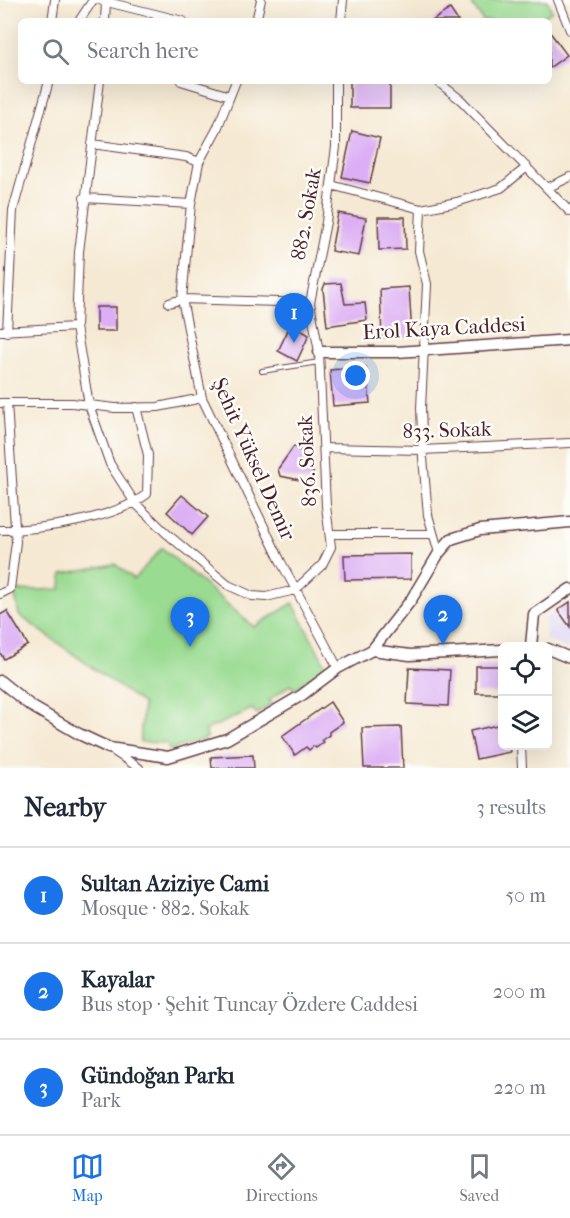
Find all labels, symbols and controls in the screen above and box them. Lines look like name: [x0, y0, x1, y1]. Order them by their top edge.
search box: [18, 18, 552, 84]
icon: search: [39, 35, 72, 68]
text: Search here: [87, 38, 199, 64]
street label: 882. Sokak: [286, 166, 326, 262]
pin: 1: [274, 294, 314, 343]
street label: Erol Kaya Caddesi: [362, 312, 526, 344]
your location: [341, 361, 370, 390]
street label: Şehit Yüksel Demir: [207, 374, 301, 544]
street label: 836. Sokak: [293, 414, 321, 507]
street label: 833. Sokak: [402, 416, 492, 444]
pin: 2: [424, 596, 462, 645]
pin: 3: [170, 598, 210, 647]
map controls: [498, 642, 552, 750]
button: locate: [498, 642, 552, 696]
button: layers: [498, 696, 552, 750]
text: Nearby: [24, 792, 106, 823]
text: 3 results: [477, 796, 546, 819]
text: Sultan Aziziye Cami: [81, 871, 269, 897]
text: 1: [40, 884, 47, 907]
text: 50 m: [505, 884, 546, 907]
text: Mosque · 882. Sokak: [81, 897, 249, 920]
text: Kayalar: [81, 967, 154, 993]
text: 2: [38, 980, 49, 1003]
text: 200 m: [493, 980, 546, 1003]
text: Bus stop · Şehit Tuncay Özdere Caddesi: [81, 993, 418, 1016]
text: Gündoğan Parkı: [81, 1063, 234, 1089]
text: 3: [39, 1076, 48, 1099]
text: 220 m: [493, 1076, 546, 1099]
text: Park: [81, 1089, 121, 1112]
tab: Map: [71, 1150, 104, 1205]
tab: Directions: [246, 1150, 318, 1205]
tab: Saved: [459, 1150, 499, 1205]

